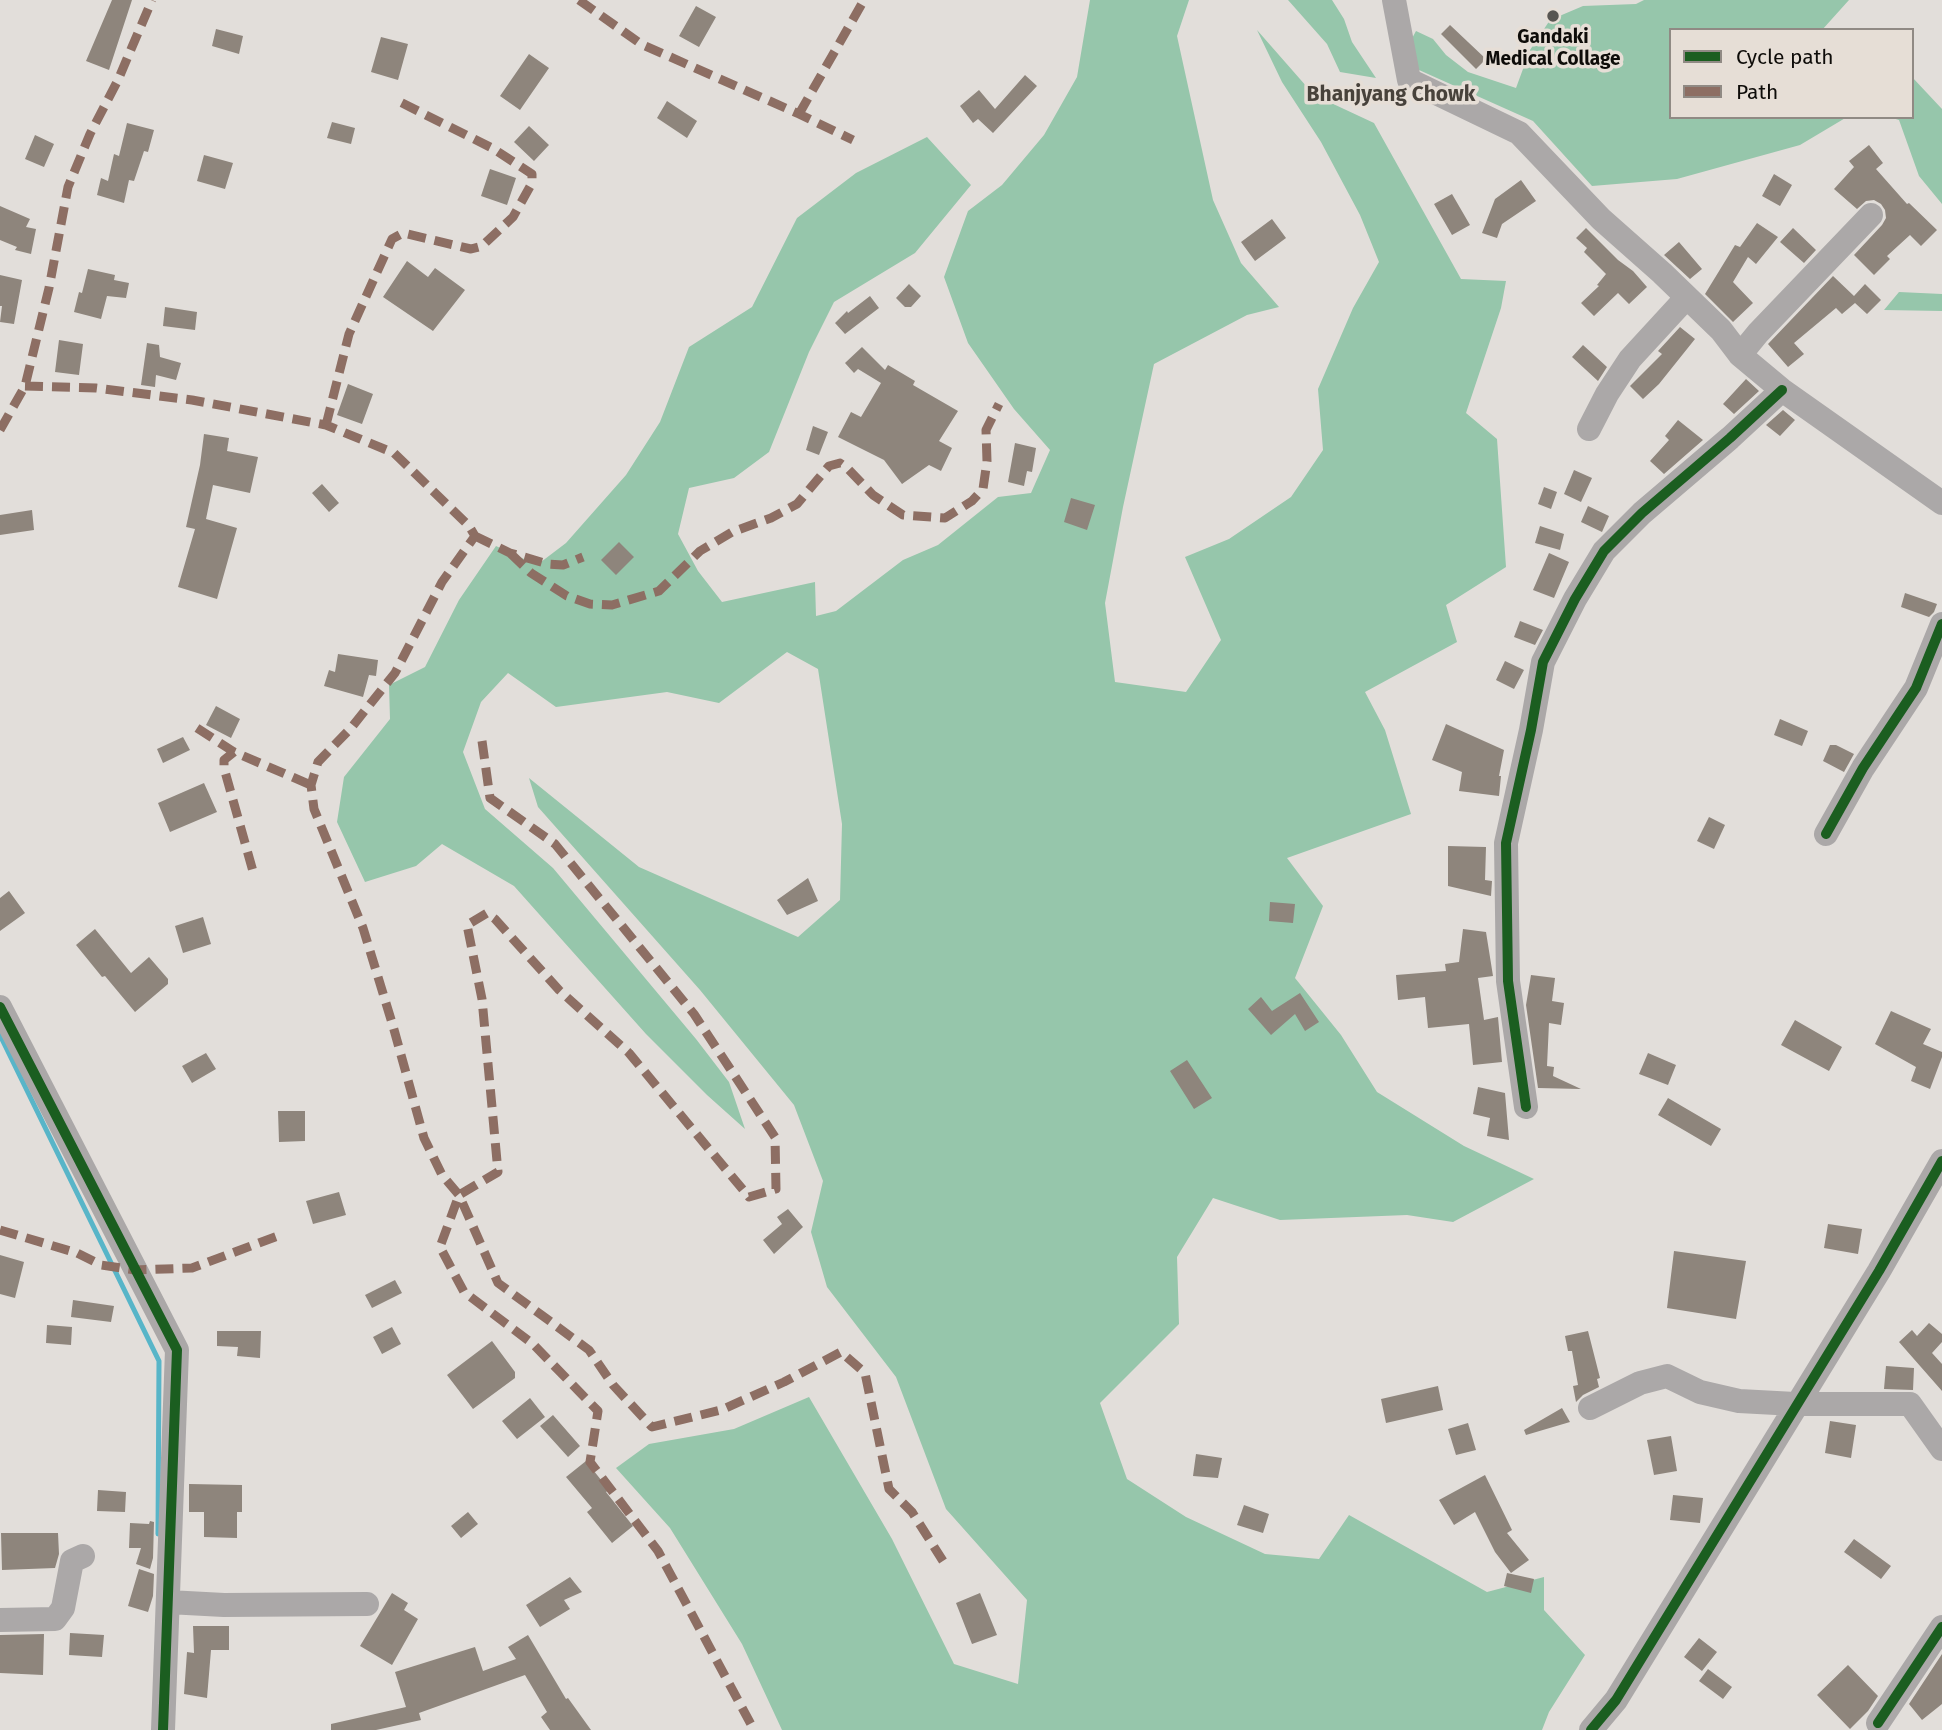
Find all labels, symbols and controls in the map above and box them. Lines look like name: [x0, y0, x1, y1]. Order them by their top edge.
marker: Gandaki Medical Collage: [1545, 8, 1561, 24]
place label: Gandaki Medical Collage: [1485, 27, 1621, 71]
legend: [1669, 28, 1914, 119]
text: Cycle path: [1736, 44, 1834, 70]
text: Path: [1736, 79, 1778, 105]
district label: Bhanjyang Chowk: [1307, 82, 1475, 108]

